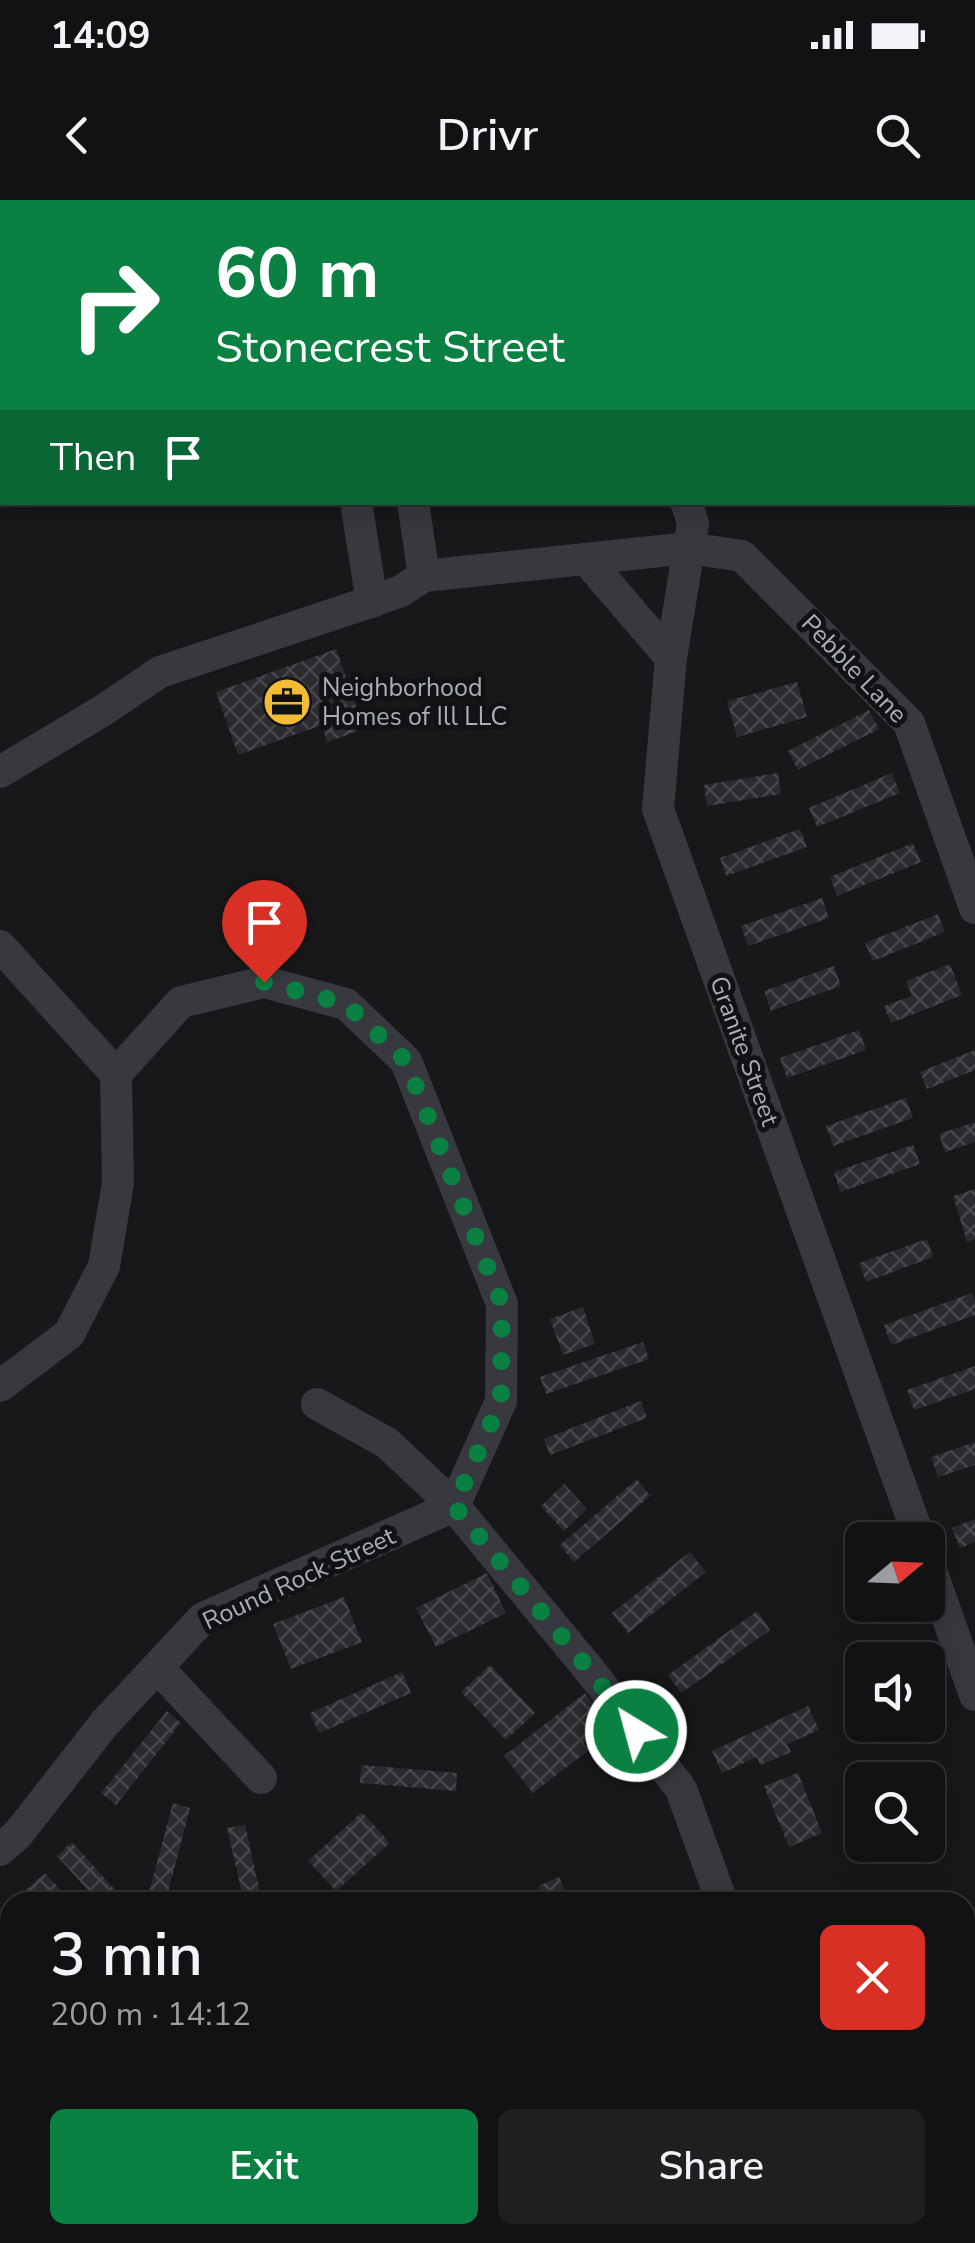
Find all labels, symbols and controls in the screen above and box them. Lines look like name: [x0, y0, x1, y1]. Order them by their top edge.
text: 14:09: [50, 10, 151, 61]
text: Drivr: [437, 105, 538, 166]
icon: back: [50, 108, 105, 163]
icon: search: [870, 108, 925, 163]
text: 60 m: [215, 226, 379, 322]
icon: right: [50, 240, 180, 370]
text: Stonecrest Street: [215, 317, 565, 378]
icon: arrive: [156, 430, 211, 485]
text: Then: [50, 432, 136, 483]
street label: Pebble Lane: [793, 607, 915, 731]
place label: Neighborhood Homes of Ill LLC: [322, 671, 507, 734]
office icon: Neighborhood Homes of Ill LLC: [261, 676, 313, 728]
pin: [222, 880, 307, 983]
icon: arrive: [237, 895, 292, 950]
street label: Granite Street: [701, 972, 787, 1131]
street label: Round Rock Street: [197, 1519, 401, 1638]
north arrow: [845, 1522, 945, 1622]
map controls: [845, 1522, 945, 1862]
button: sound: [845, 1642, 945, 1742]
position arrow: [584, 1679, 688, 1783]
button: search: [845, 1762, 945, 1862]
text: 3 min: [50, 1914, 203, 1996]
button: close: [820, 1925, 925, 2030]
text: 200 m · 14:12: [50, 1993, 251, 2036]
button: Exit: [50, 2109, 478, 2224]
button: Share: [498, 2109, 925, 2224]

